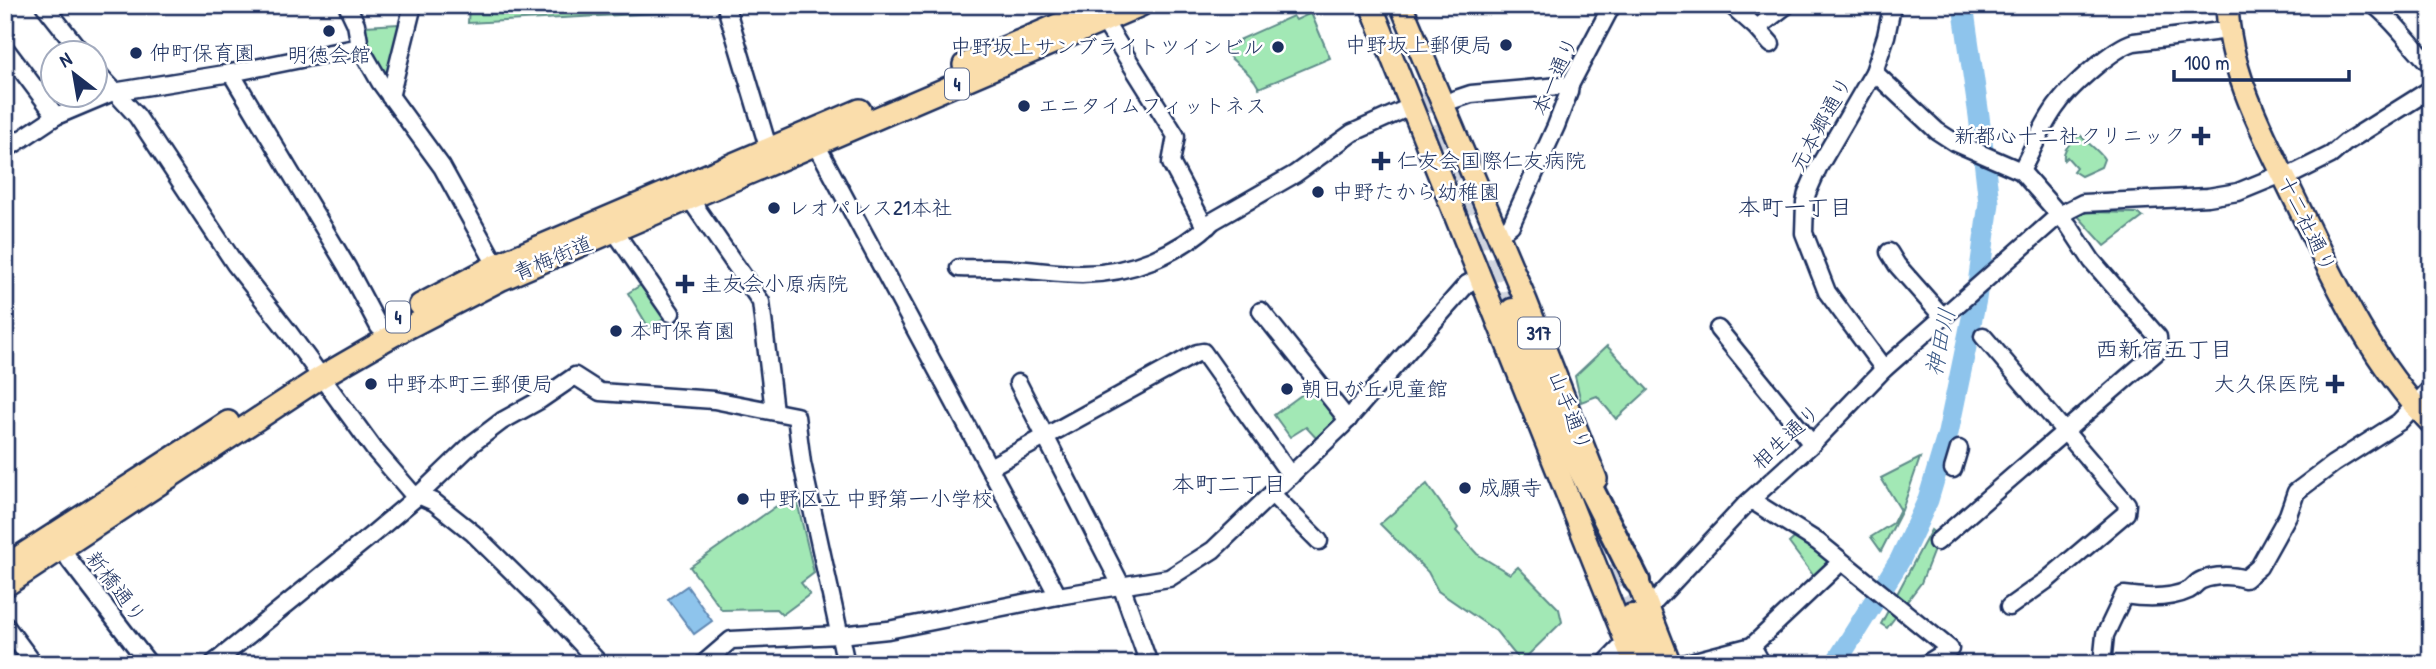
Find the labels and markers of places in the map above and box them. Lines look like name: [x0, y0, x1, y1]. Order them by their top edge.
marker: 明徳会館: [321, 23, 337, 39]
place label: 中野坂上郵便局: [1345, 30, 1492, 59]
place label: 中野坂上サンブライトツインビル: [950, 32, 1264, 61]
marker: 中野坂上郵便局: [1498, 37, 1514, 53]
place label: 仲町保育園: [150, 38, 255, 67]
marker: 中野坂上サンブライトツインビル: [1270, 39, 1286, 55]
place label: 明徳会館: [287, 40, 371, 69]
marker: 仲町保育園: [128, 45, 144, 61]
place label: エニタイムフィットネス: [1038, 91, 1266, 120]
marker: エニタイムフィットネス: [1016, 98, 1032, 114]
place label: 新都心十二社クリニック: [1954, 121, 2185, 150]
marker: 新都心十二社クリニック: [2191, 126, 2211, 146]
place label: 仁友会国際仁友病院: [1397, 146, 1586, 175]
marker: 仁友会国際仁友病院: [1371, 151, 1391, 171]
place label: 中野たから幼稚園: [1332, 177, 1500, 206]
marker: 中野たから幼稚園: [1310, 184, 1326, 200]
place label: レオパレス21本社: [788, 193, 952, 222]
marker: レオパレス21本社: [766, 200, 782, 216]
place label: 圭友会小原病院: [701, 269, 848, 298]
marker: 圭友会小原病院: [675, 274, 695, 294]
place label: 本町保育園: [630, 316, 735, 345]
marker: 本町保育園: [608, 323, 624, 339]
place label: 中野本町三郵便局: [385, 369, 553, 398]
place label: 大久保医院: [2214, 369, 2319, 398]
place label: 朝日が丘児童館: [1301, 374, 1448, 403]
marker: 大久保医院: [2325, 374, 2345, 394]
marker: 中野本町三郵便局: [363, 376, 379, 392]
marker: 朝日が丘児童館: [1279, 381, 1295, 397]
place label: 成願寺: [1479, 473, 1542, 502]
marker: 成願寺: [1457, 480, 1473, 496]
place label: 中野区立 中野第一小学校: [757, 484, 993, 513]
marker: 中野区立 中野第一小学校: [735, 491, 751, 507]

